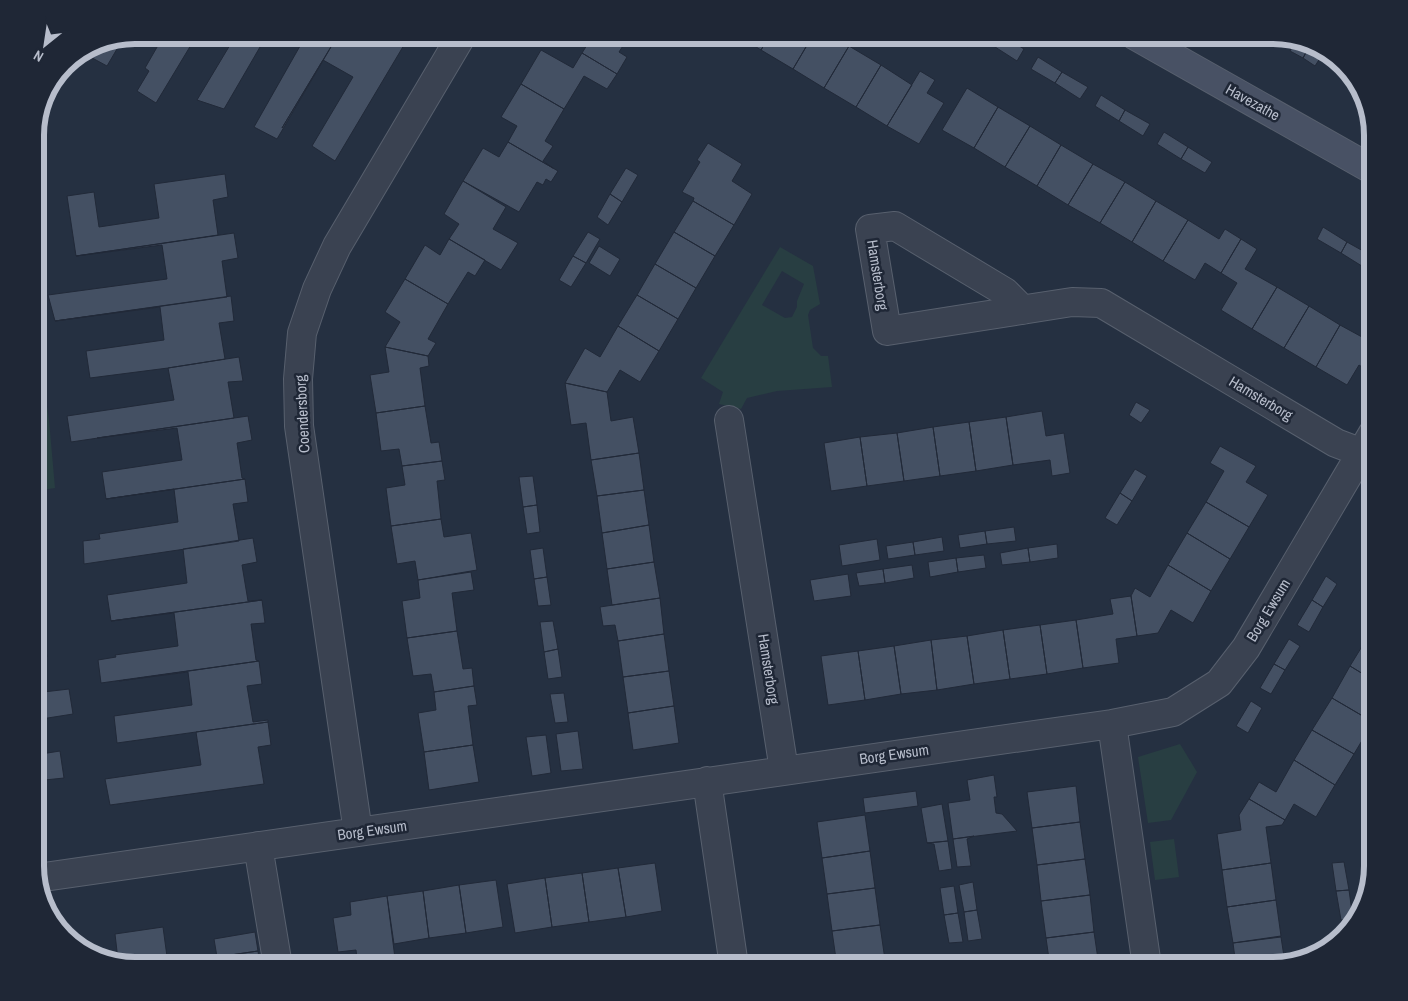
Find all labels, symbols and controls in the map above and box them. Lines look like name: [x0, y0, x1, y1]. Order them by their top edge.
north arrow: [20, 20, 70, 70]
text: N: [30, 46, 47, 66]
street label: Havezathe: [1222, 79, 1284, 126]
street label: Hamsterborg: [862, 238, 894, 312]
street label: Hamsterborg: [1225, 371, 1297, 425]
street label: Coendersborg: [289, 374, 315, 453]
street label: Borg Ewsum: [1241, 575, 1295, 645]
street label: Hamsterborg: [753, 632, 785, 706]
street label: Borg Ewsum: [858, 739, 930, 769]
street label: Borg Ewsum: [336, 815, 408, 845]

